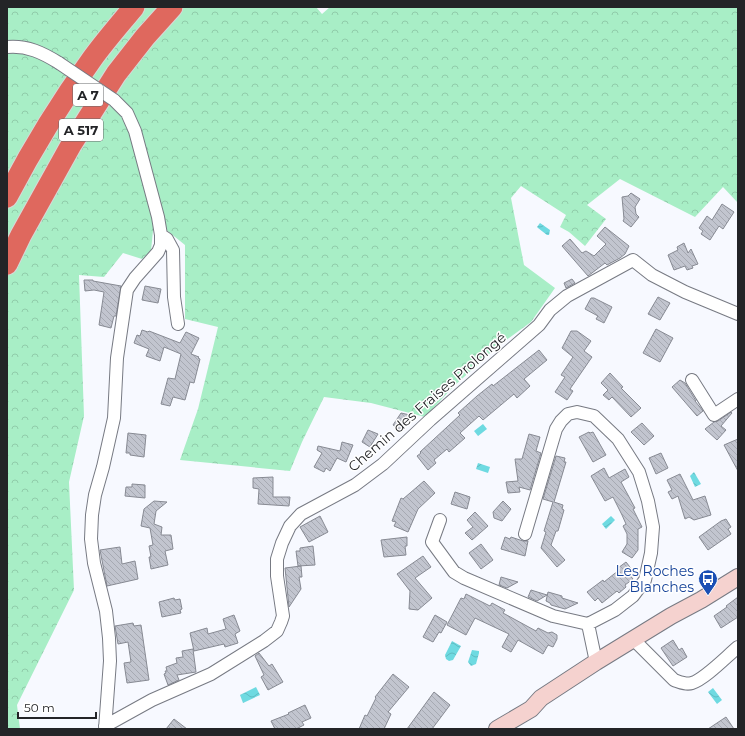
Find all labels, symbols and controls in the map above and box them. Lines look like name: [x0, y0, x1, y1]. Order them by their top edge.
road number: A 7: [73, 84, 103, 106]
road number: A 517: [59, 119, 103, 141]
street label: Chemin des Fraises Prolongé: [344, 328, 510, 476]
place label: Les Roches Blanches: [615, 562, 694, 596]
bus stop icon: Les Roches Blanches: [697, 568, 719, 596]
scale bar: [18, 694, 96, 720]
text: 50 m: [24, 700, 55, 715]

